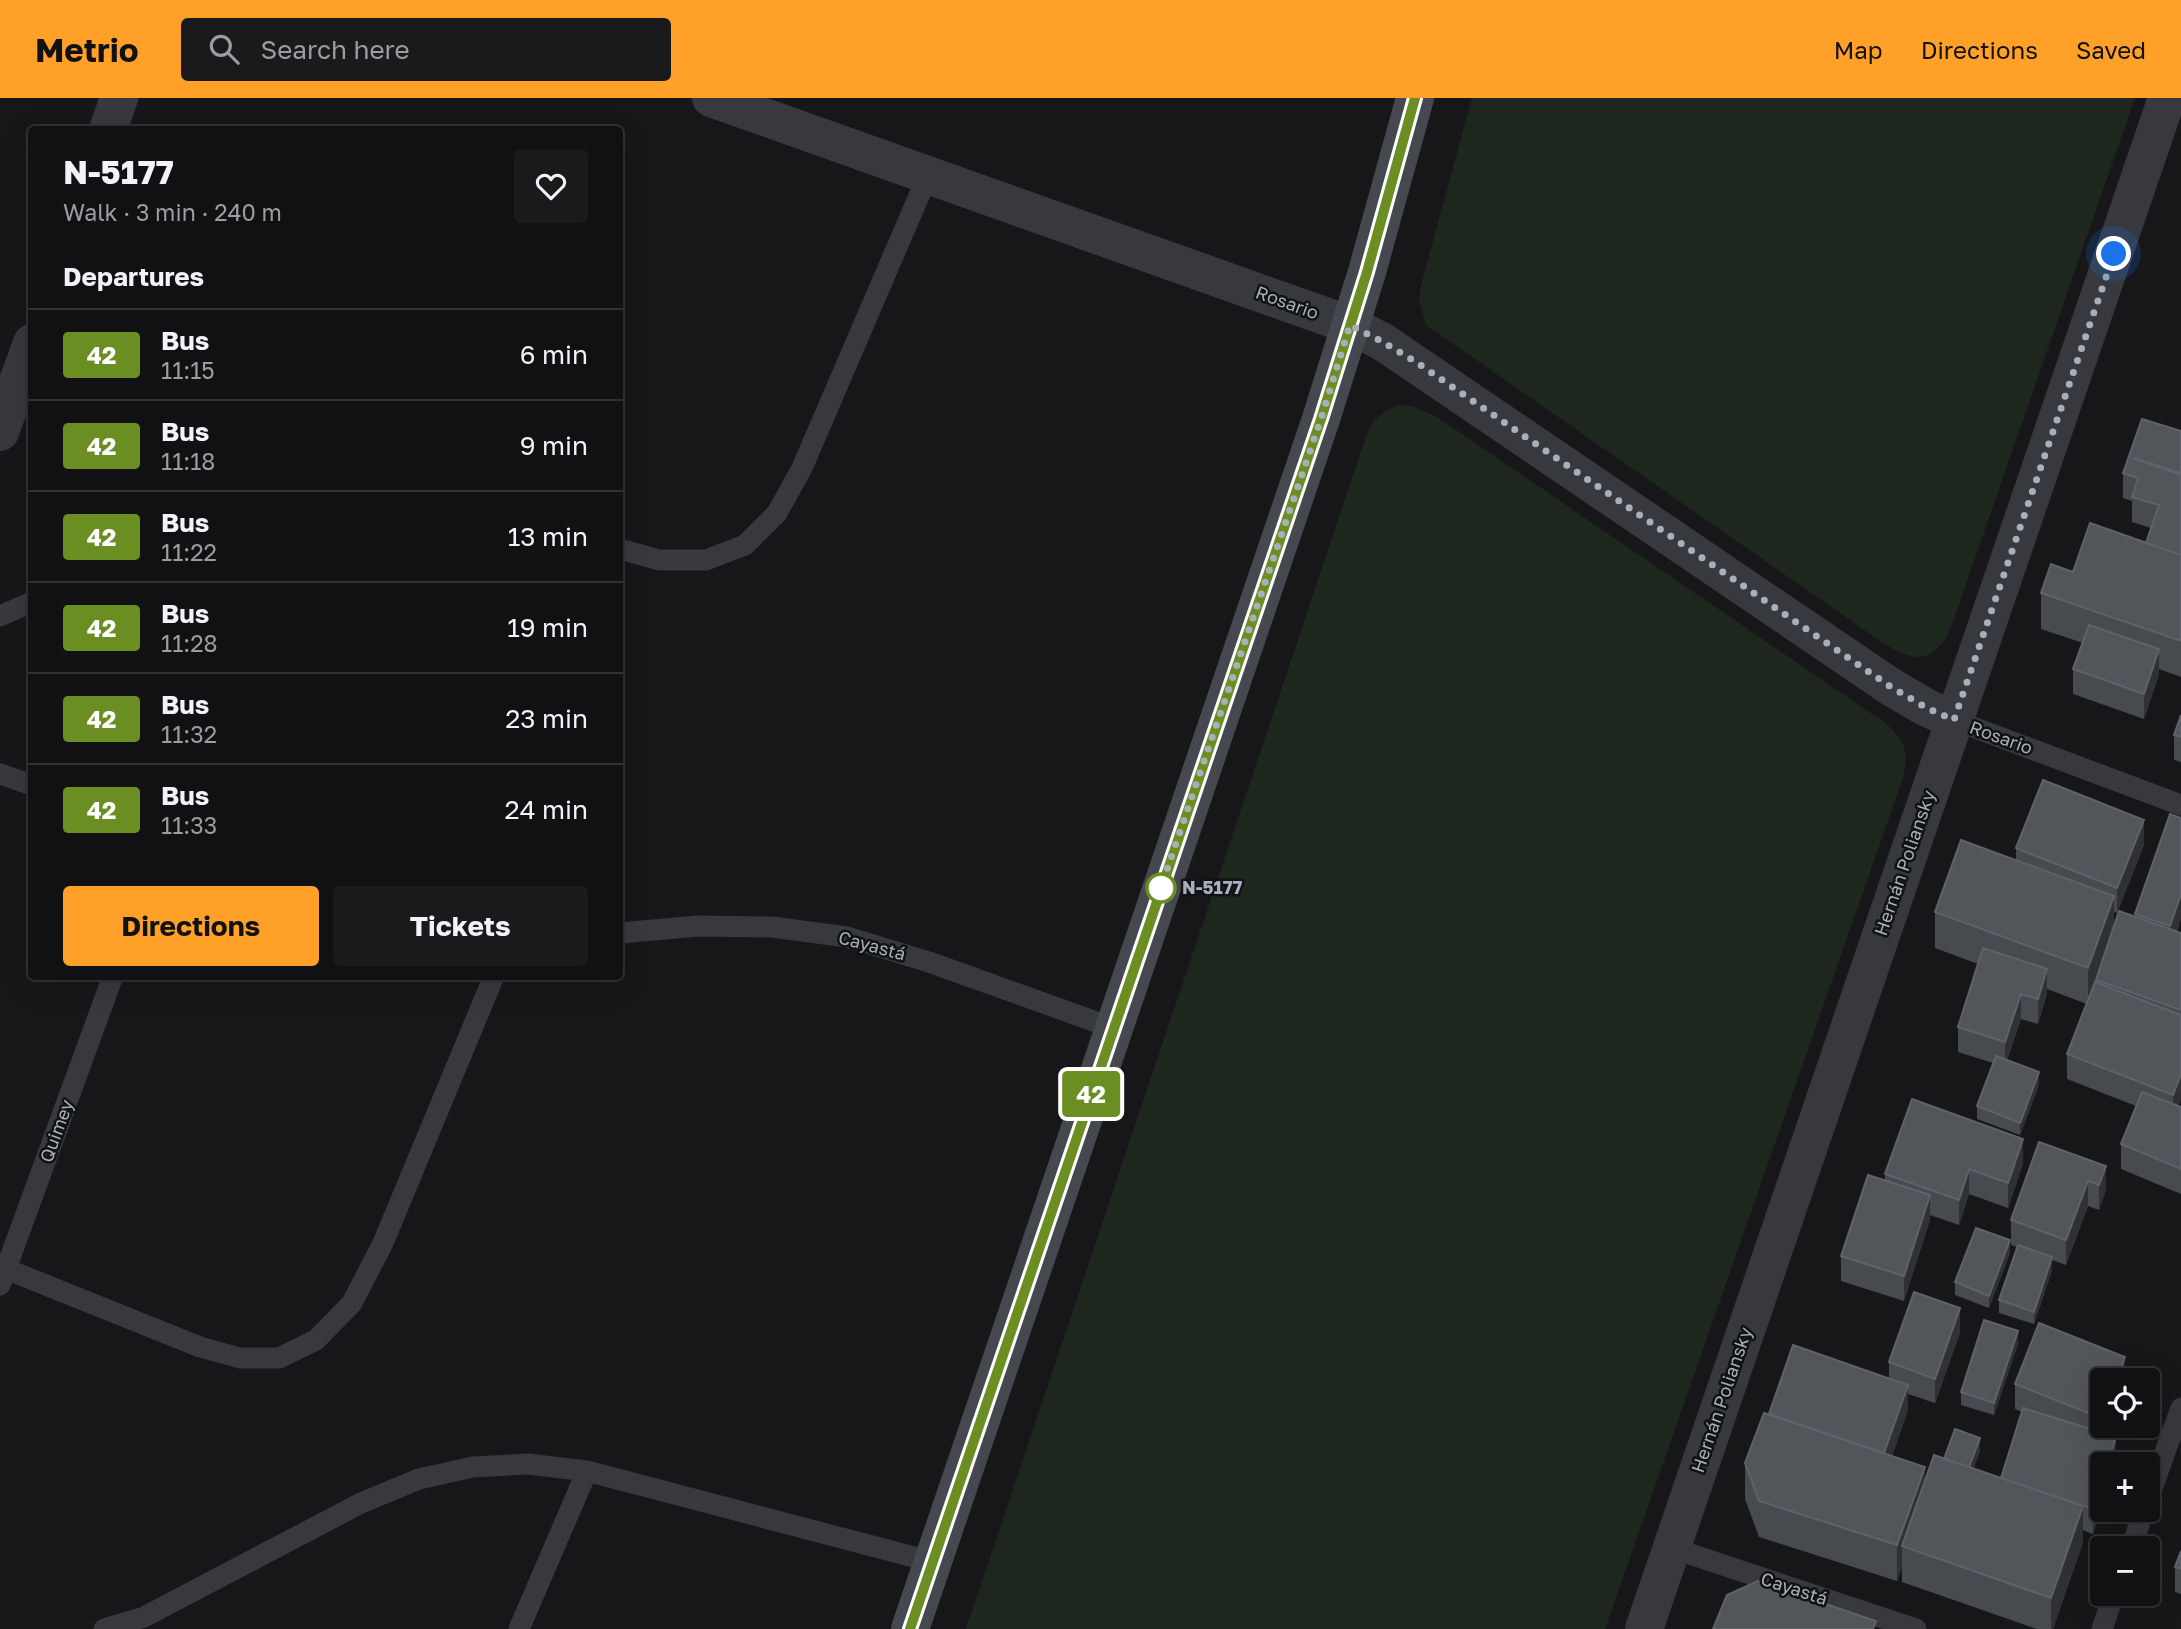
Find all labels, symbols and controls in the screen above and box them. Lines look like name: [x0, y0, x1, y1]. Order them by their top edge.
search box: [181, 18, 671, 81]
text: Metrio: [35, 30, 139, 69]
icon: search: [205, 30, 243, 68]
text: Search here: [261, 34, 410, 65]
text: Map: [1834, 35, 1883, 64]
text: Directions: [1921, 35, 2038, 64]
text: Saved: [2076, 35, 2146, 64]
button: heart: [514, 149, 588, 223]
text: N-5177: [63, 152, 174, 191]
text: Walk · 3 min · 240 m: [63, 198, 282, 226]
your location: [2096, 236, 2131, 271]
text: Departures: [63, 261, 204, 292]
street label: Rosario: [1253, 281, 1322, 324]
text: Bus: [161, 325, 209, 356]
text: 6 min: [520, 339, 588, 370]
text: 42: [87, 340, 116, 369]
text: 11:15: [161, 356, 215, 384]
text: Bus: [161, 416, 209, 447]
text: 9 min: [520, 430, 588, 461]
text: 42: [87, 431, 116, 460]
text: 11:18: [161, 447, 215, 475]
text: Bus: [161, 507, 209, 538]
text: 13 min: [508, 521, 588, 552]
text: 42: [87, 522, 116, 551]
text: 11:22: [161, 538, 217, 566]
text: Bus: [161, 598, 209, 629]
text: 19 min: [507, 612, 588, 643]
text: 42: [87, 613, 116, 642]
text: 11:28: [161, 629, 218, 657]
text: Bus: [161, 689, 209, 720]
text: 23 min: [505, 703, 588, 734]
text: 42: [87, 704, 116, 733]
street label: Rosario: [1967, 716, 2036, 759]
text: 11:32: [161, 720, 217, 748]
text: Bus: [161, 780, 209, 811]
street label: Hernán Poliansky: [1869, 787, 1939, 938]
text: 24 min: [505, 794, 588, 825]
text: 42: [87, 795, 116, 824]
text: 11:33: [161, 811, 217, 839]
marker: N-5177: [1146, 873, 1176, 903]
place label: N-5177: [1182, 876, 1243, 898]
button: Directions: [63, 886, 319, 966]
button: Tickets: [333, 886, 588, 966]
street label: Cayastá: [836, 926, 908, 965]
line badge: 42: [1060, 1071, 1122, 1117]
text: 42: [1076, 1079, 1106, 1108]
street label: Quimey: [35, 1096, 78, 1165]
street label: Hernán Poliansky: [1686, 1324, 1756, 1475]
map controls: [2090, 1368, 2160, 1606]
button: locate: [2090, 1368, 2160, 1438]
button: +: [2090, 1452, 2160, 1522]
button: −: [2090, 1536, 2160, 1606]
street label: Cayastá: [1758, 1567, 1830, 1609]

